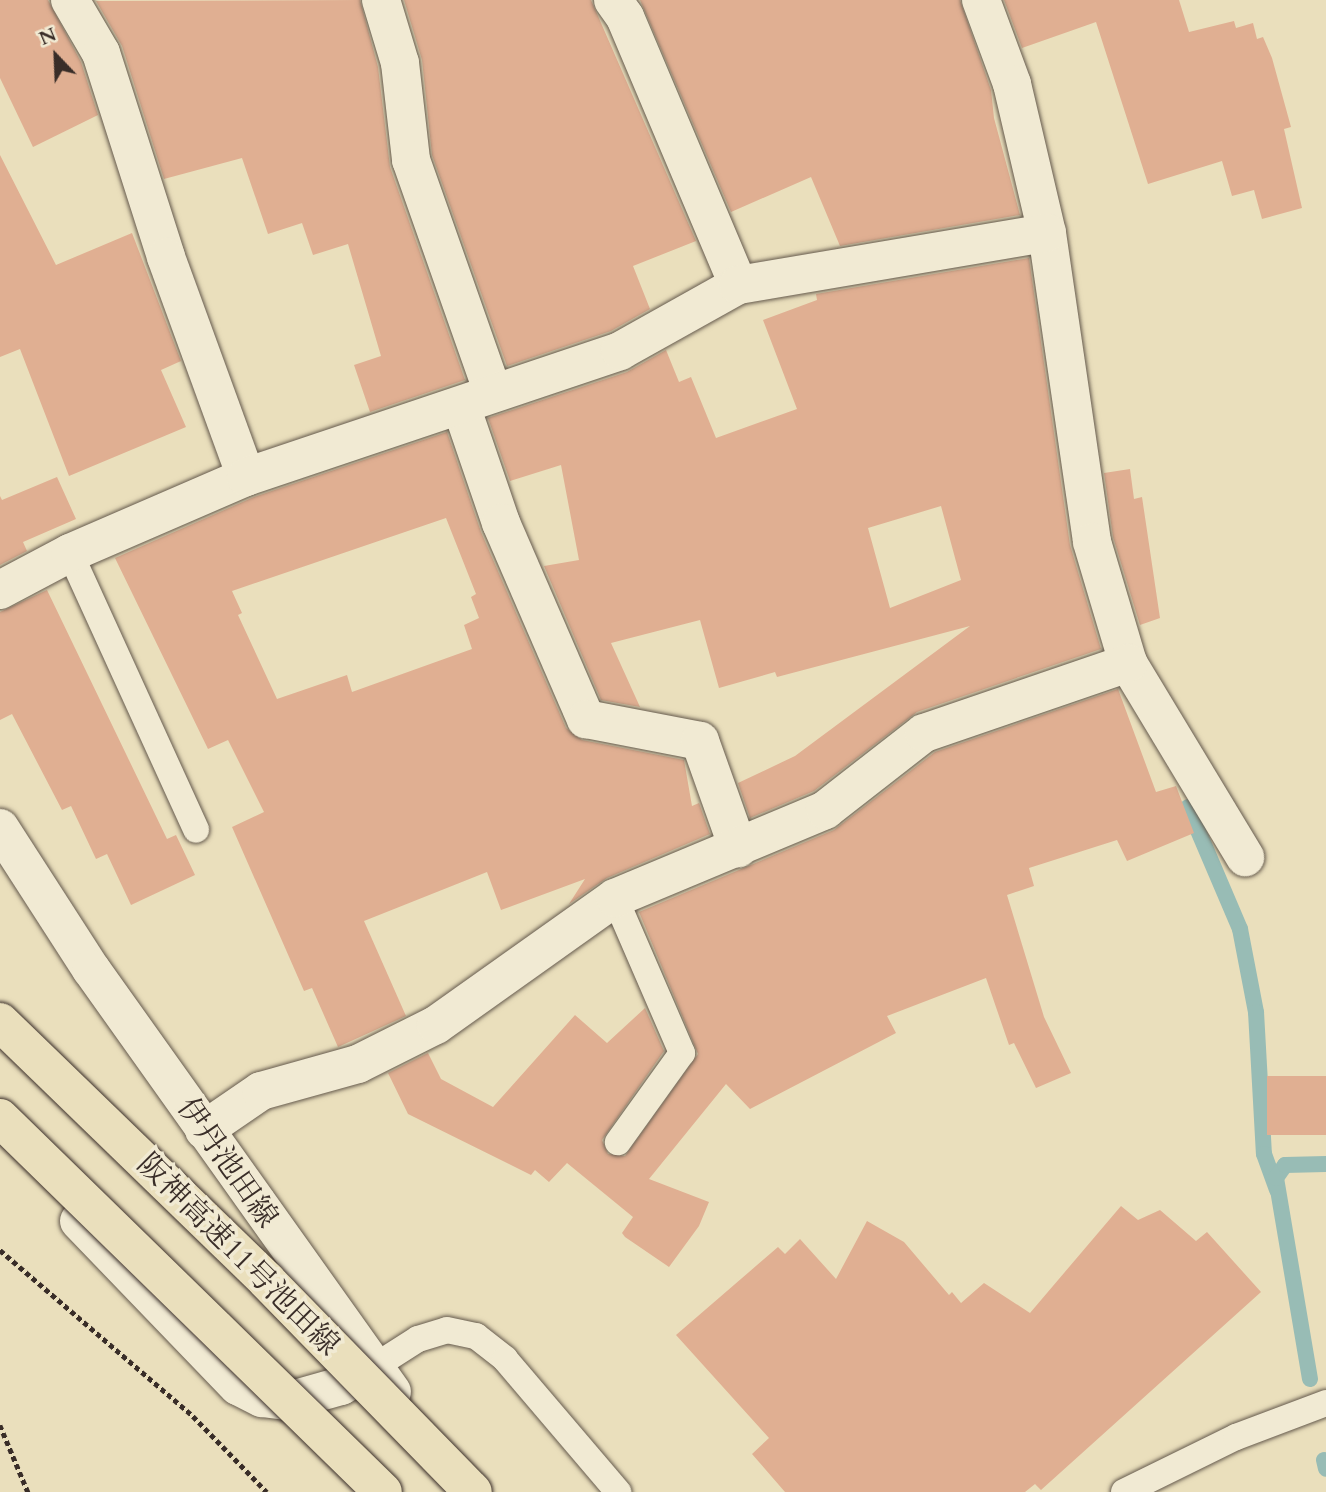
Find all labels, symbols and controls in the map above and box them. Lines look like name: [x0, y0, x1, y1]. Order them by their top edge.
north arrow: [21, 21, 91, 91]
text: N: [35, 21, 60, 52]
street label: 伊丹池田線: [169, 1091, 285, 1235]
street label: 阪神高速11号池田線: [130, 1147, 346, 1363]

